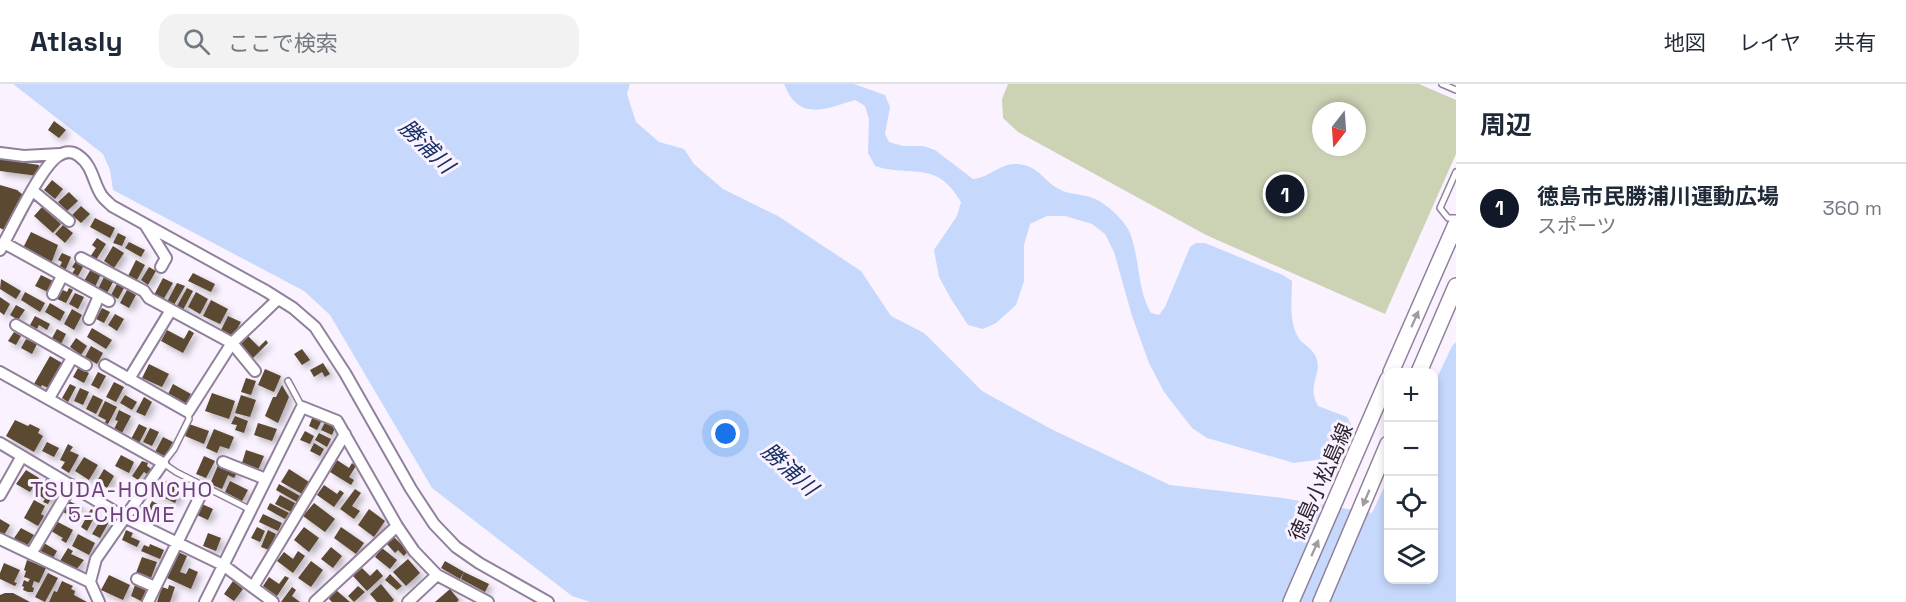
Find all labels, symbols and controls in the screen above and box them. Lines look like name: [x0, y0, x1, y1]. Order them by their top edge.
search box: [159, 14, 579, 68]
text: Atlasly: [30, 23, 123, 59]
icon: search: [180, 25, 213, 58]
text: ここで検索: [228, 29, 338, 57]
text: 地図: [1664, 29, 1706, 56]
text: レイヤ: [1739, 29, 1801, 56]
text: 共有: [1834, 29, 1876, 56]
north arrow: [1312, 102, 1366, 156]
text: 周辺: [1480, 108, 1532, 142]
water label: 勝浦川: [394, 113, 462, 180]
pin: 1: [1266, 172, 1304, 216]
text: 徳島市民勝浦川運動広場: [1537, 182, 1779, 210]
text: 1: [1495, 195, 1504, 221]
text: 360 m: [1823, 195, 1882, 221]
text: スポーツ: [1537, 213, 1617, 239]
one-way arrow: [1411, 310, 1420, 328]
map controls: [1384, 368, 1438, 584]
button: +: [1384, 368, 1438, 422]
your location: [711, 419, 740, 448]
street label: 徳島小松島線: [1283, 419, 1359, 545]
button: −: [1384, 422, 1438, 476]
water label: 勝浦川: [756, 437, 825, 503]
district label: TSUDA-HONCHO 5-CHOME: [30, 475, 214, 528]
button: locate: [1384, 476, 1438, 530]
one-way arrow: [1360, 489, 1370, 507]
button: layers: [1384, 530, 1438, 584]
one-way arrow: [1310, 540, 1319, 557]

